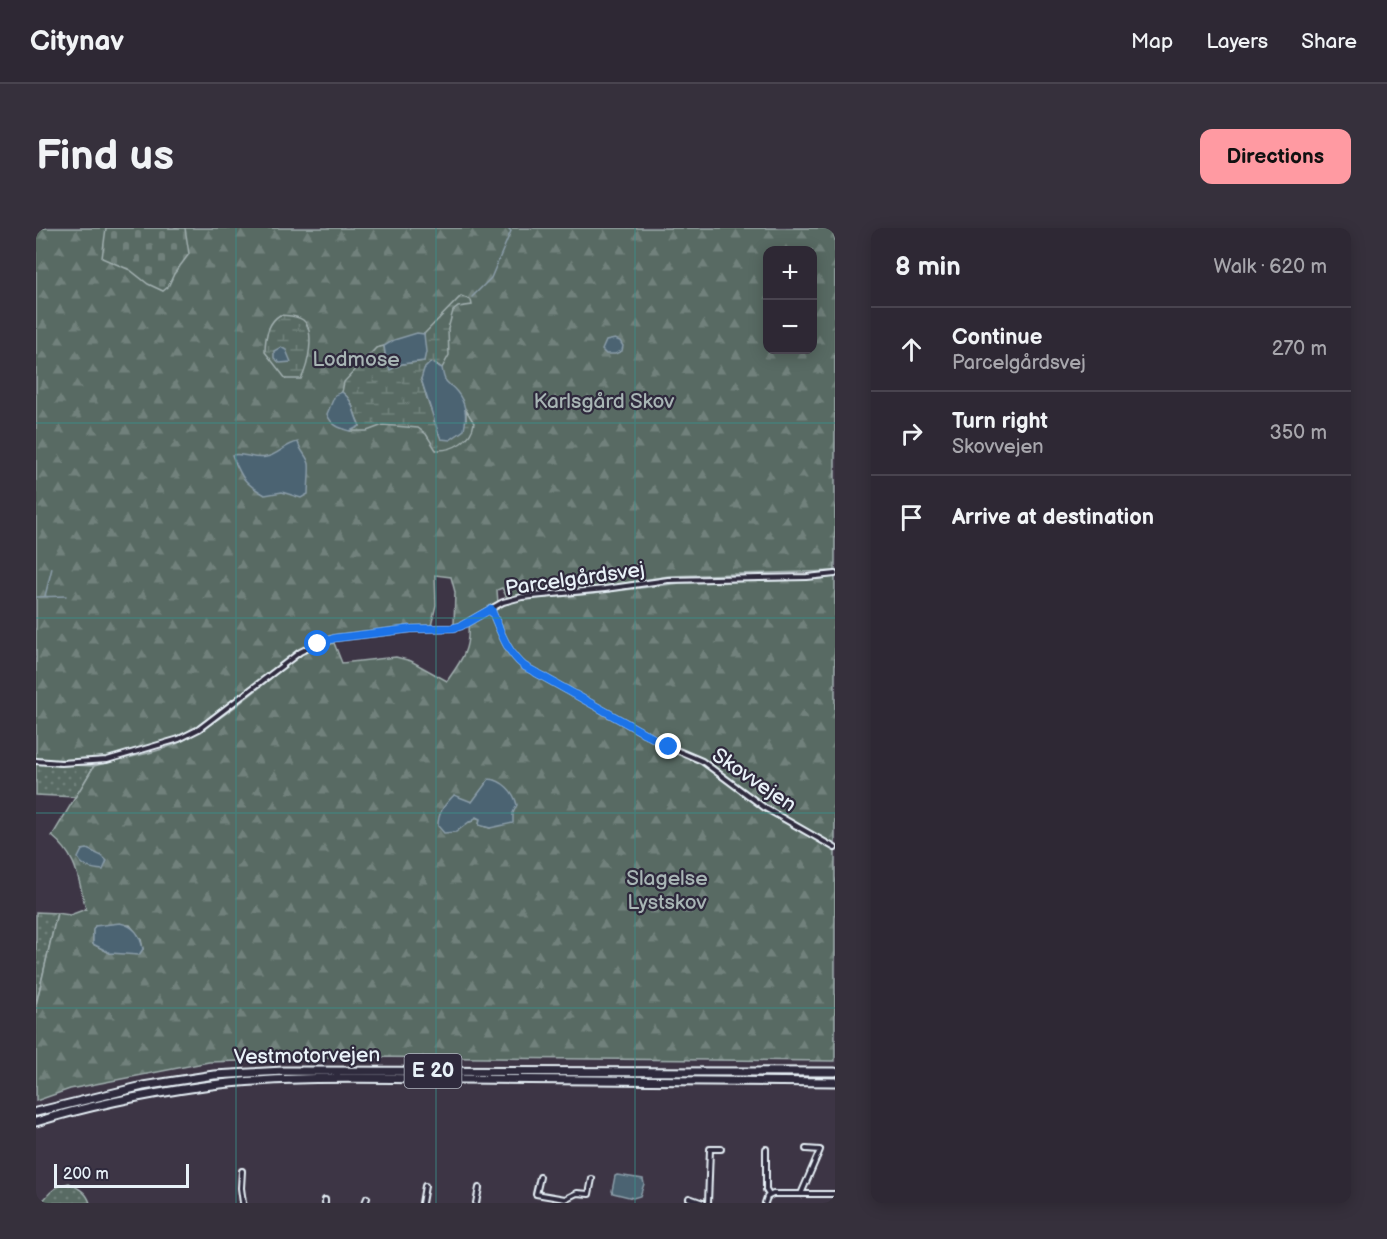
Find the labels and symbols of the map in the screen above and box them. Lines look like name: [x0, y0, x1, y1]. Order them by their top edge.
park label: Lodmose: [312, 347, 400, 372]
park label: Karlsgård Skov: [534, 389, 675, 414]
street label: Parcelgårdsvej: [504, 557, 646, 601]
route start: [304, 630, 330, 656]
route end: [655, 733, 681, 759]
street label: Skovvejen: [707, 743, 801, 817]
park label: Slagelse Lystskov: [626, 866, 708, 915]
street label: Vestmotorvejen: [233, 1042, 381, 1070]
road number: E 20: [404, 1054, 462, 1088]
scale bar: [54, 1161, 189, 1188]

